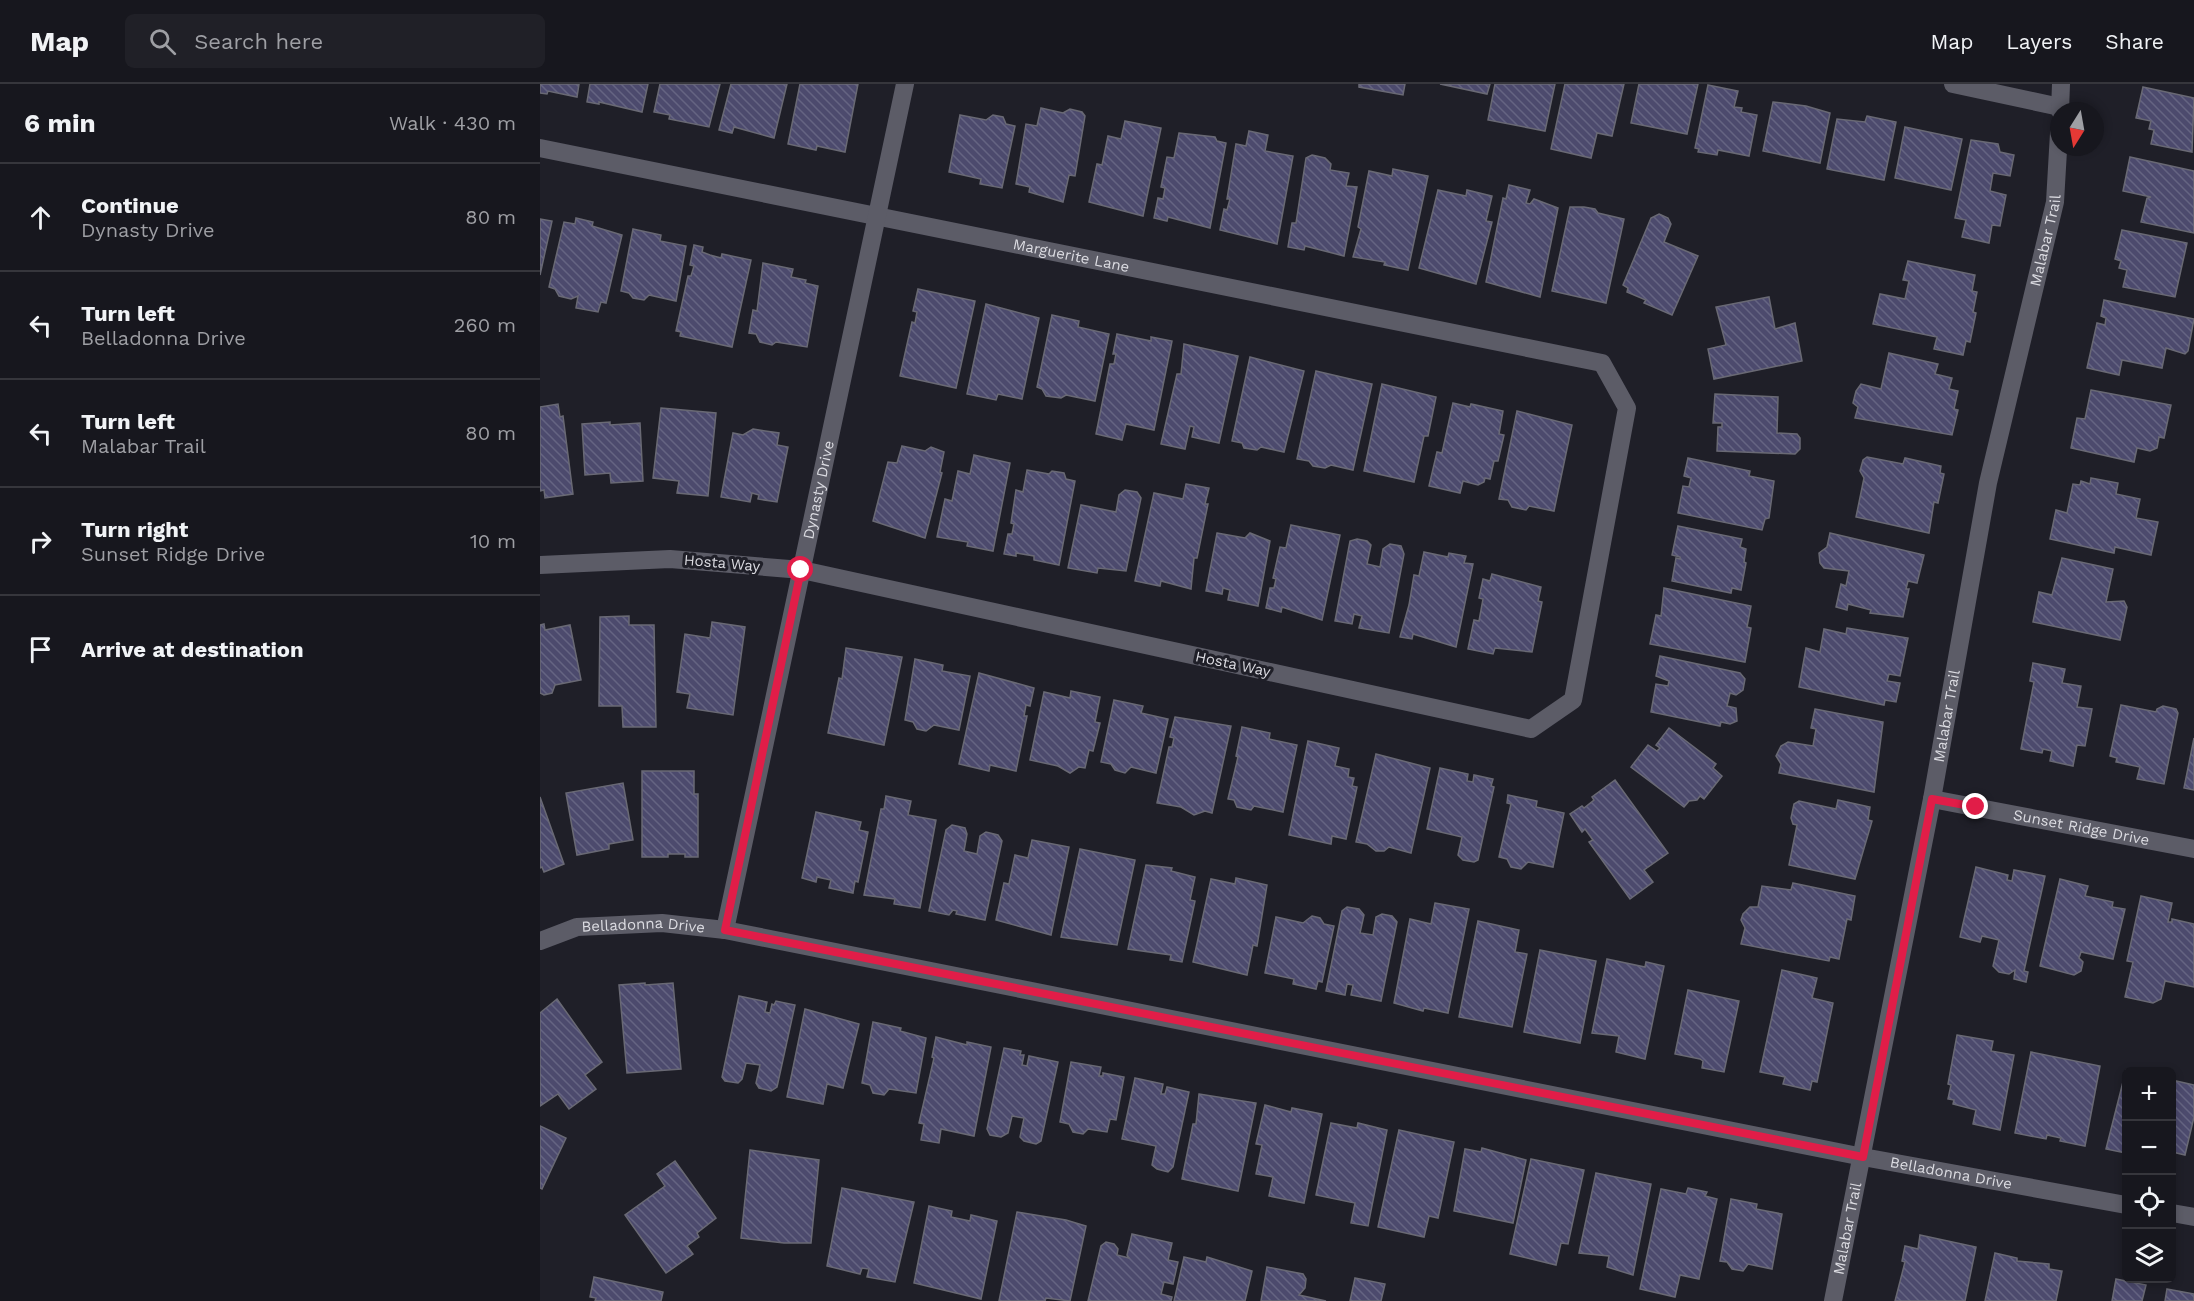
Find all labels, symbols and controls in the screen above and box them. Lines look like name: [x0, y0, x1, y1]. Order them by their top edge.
search box: [125, 14, 545, 68]
text: Map: [30, 25, 89, 58]
icon: search: [146, 25, 179, 58]
text: Search here: [194, 29, 323, 54]
text: Map: [1930, 29, 1973, 54]
text: Layers: [2006, 29, 2072, 54]
text: Share: [2105, 29, 2164, 54]
north arrow: [2050, 102, 2104, 156]
text: 6 min: [24, 108, 96, 138]
text: Walk · 430 m: [389, 111, 516, 135]
text: Continue: [81, 193, 179, 218]
street label: Malabar Trail: [2026, 194, 2064, 288]
icon: ahead: [24, 201, 57, 234]
text: 80 m: [465, 205, 516, 229]
text: Dynasty Drive: [81, 218, 215, 242]
street label: Marguerite Lane: [1011, 235, 1131, 276]
text: Turn left: [81, 301, 175, 326]
icon: left: [24, 309, 57, 342]
text: 260 m: [454, 313, 516, 337]
text: Belladonna Drive: [81, 326, 246, 350]
text: Turn left: [81, 409, 175, 434]
icon: left: [24, 417, 57, 450]
text: 80 m: [465, 421, 516, 445]
text: Malabar Trail: [81, 434, 206, 458]
street label: Dynasty Drive: [799, 439, 838, 541]
text: Turn right: [81, 517, 188, 542]
icon: right: [24, 525, 57, 558]
text: 10 m: [470, 529, 516, 553]
text: Sunset Ridge Drive: [81, 542, 265, 566]
street label: Hosta Way: [683, 551, 761, 575]
route start: [787, 556, 813, 582]
icon: arrive: [24, 633, 57, 666]
text: Arrive at destination: [81, 637, 304, 662]
street label: Hosta Way: [1194, 647, 1273, 681]
street label: Malabar Trail: [1930, 668, 1964, 764]
route end: [1962, 793, 1988, 819]
street label: Sunset Ridge Drive: [2012, 806, 2151, 849]
street label: Belladonna Drive: [581, 914, 706, 937]
map controls: [2122, 1067, 2176, 1283]
button: +: [2122, 1067, 2176, 1121]
button: −: [2122, 1121, 2176, 1175]
street label: Belladonna Drive: [1889, 1153, 2014, 1193]
button: locate: [2122, 1175, 2176, 1229]
street label: Malabar Trail: [1829, 1180, 1865, 1276]
button: layers: [2122, 1229, 2176, 1283]

